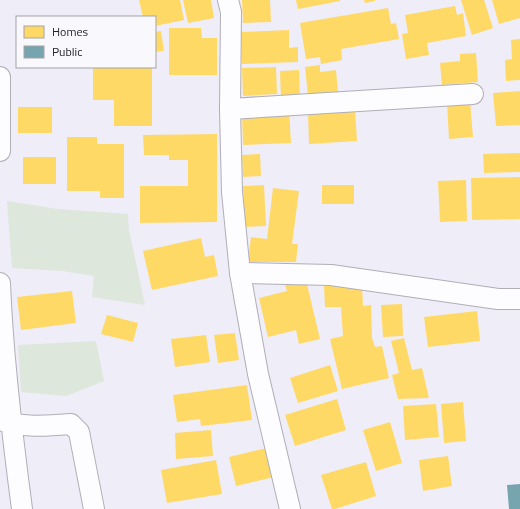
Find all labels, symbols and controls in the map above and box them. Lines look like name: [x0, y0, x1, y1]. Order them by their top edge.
legend: [16, 16, 156, 68]
text: Homes: [52, 22, 88, 41]
text: Public: [52, 42, 82, 61]

